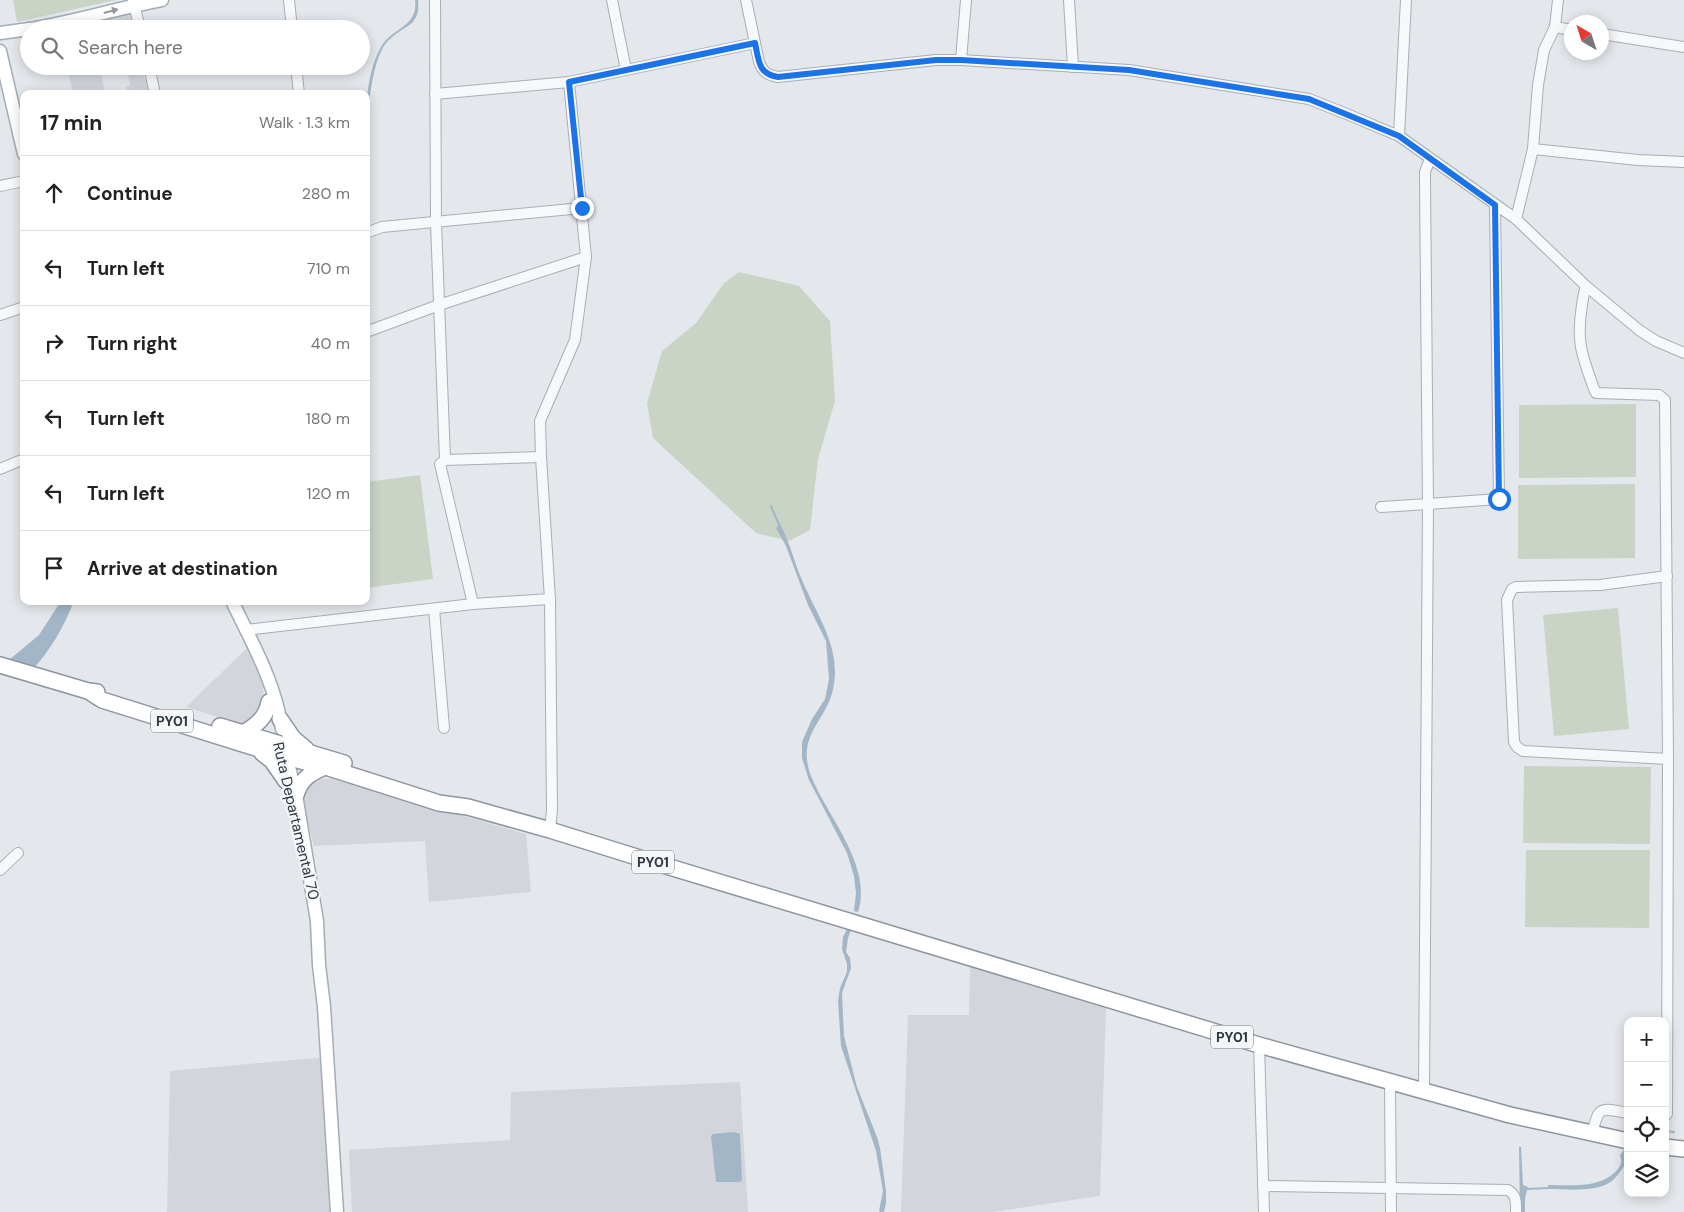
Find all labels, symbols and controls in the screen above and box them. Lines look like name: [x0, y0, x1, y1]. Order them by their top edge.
one-way arrow: [104, 7, 119, 15]
north arrow: [1564, 15, 1609, 60]
search box: [20, 20, 370, 75]
icon: search: [38, 34, 66, 62]
text: Search here: [78, 35, 183, 60]
text: 17 min: [40, 109, 102, 137]
text: Walk · 1.3 km: [259, 112, 350, 133]
icon: ahead: [40, 179, 68, 207]
text: Continue: [87, 181, 173, 206]
text: 280 m: [302, 183, 350, 204]
route end: [571, 197, 594, 220]
icon: left: [40, 254, 68, 282]
text: Turn left: [87, 256, 165, 281]
text: 710 m: [307, 258, 350, 279]
icon: right: [40, 329, 68, 357]
text: Turn right: [87, 331, 177, 356]
text: 40 m: [311, 333, 350, 354]
icon: left: [40, 404, 68, 432]
text: Turn left: [87, 406, 165, 431]
text: 180 m: [306, 408, 350, 429]
icon: left: [40, 479, 68, 507]
text: Turn left: [87, 481, 165, 506]
text: 120 m: [306, 483, 350, 504]
route start: [1488, 488, 1511, 511]
icon: arrive: [40, 554, 68, 582]
text: Arrive at destination: [87, 556, 278, 581]
road number: PY01: [151, 709, 193, 732]
street label: Ruta Departamental 70: [268, 740, 324, 902]
road number: PY01: [632, 850, 674, 874]
map controls: [1624, 1017, 1669, 1197]
button: +: [1624, 1017, 1669, 1062]
road number: PY01: [1211, 1026, 1253, 1048]
button: −: [1624, 1062, 1669, 1107]
button: locate: [1624, 1107, 1669, 1152]
button: layers: [1624, 1152, 1669, 1197]

